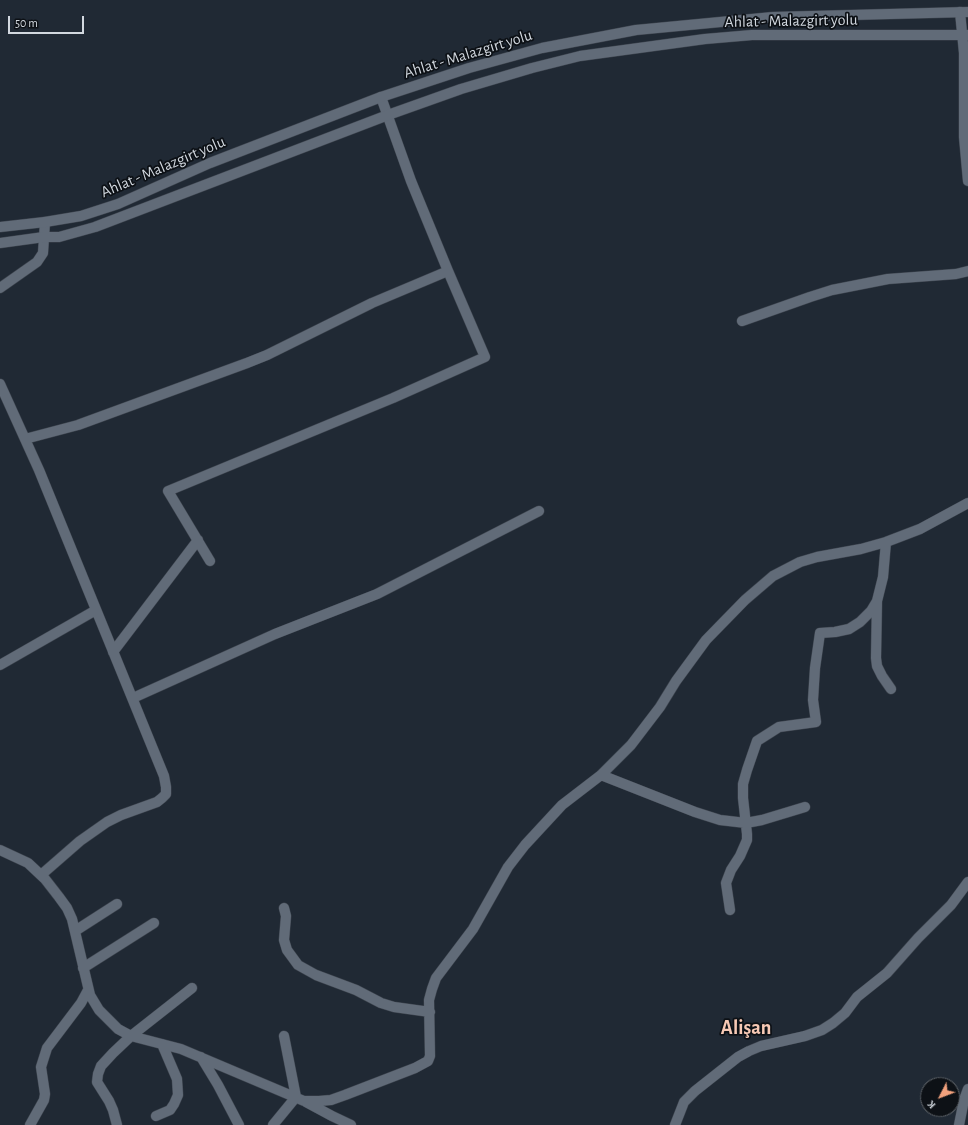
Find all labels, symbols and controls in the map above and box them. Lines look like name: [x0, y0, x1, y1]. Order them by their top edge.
scale bar: [10, 8, 86, 34]
street label: Ahlat - Malazgirt yolu: [724, 10, 858, 32]
text: 50 m: [15, 17, 38, 29]
street label: Ahlat - Malazgirt yolu: [402, 25, 534, 83]
street label: Ahlat - Malazgirt yolu: [98, 132, 228, 202]
district label: Alişan: [721, 1016, 771, 1040]
north arrow: [920, 1077, 960, 1117]
text: K: [925, 1099, 938, 1111]

